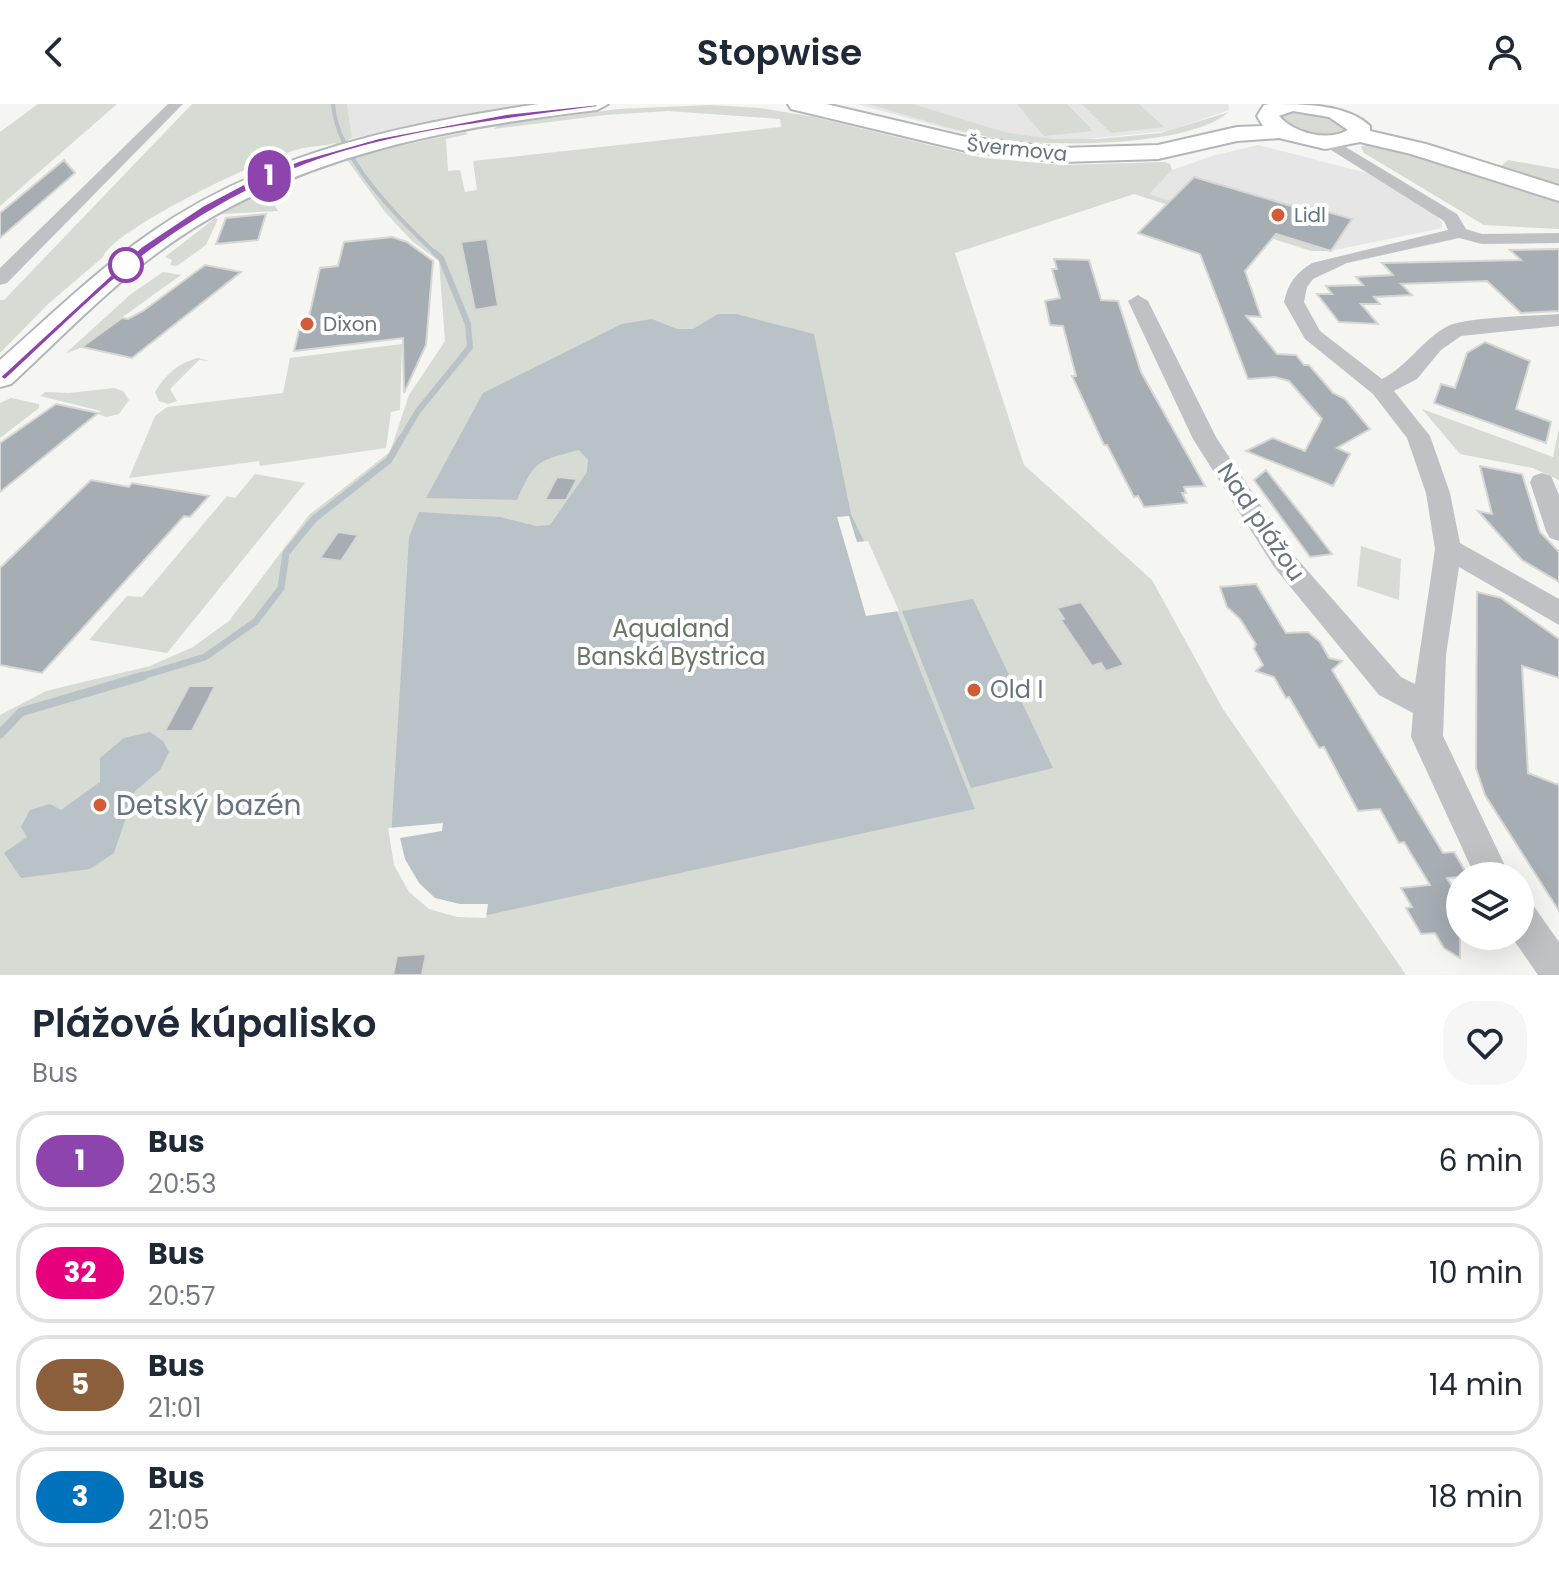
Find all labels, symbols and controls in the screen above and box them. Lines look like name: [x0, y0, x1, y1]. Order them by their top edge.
text: Stopwise: [697, 27, 862, 78]
icon: back: [32, 30, 76, 74]
icon: person: [1483, 30, 1527, 74]
street label: Švermova: [965, 130, 1069, 168]
line badge: 1: [243, 150, 295, 202]
text: 1: [264, 156, 274, 195]
place label: Lidl: [1294, 201, 1326, 229]
marker: Lidl: [1269, 206, 1287, 224]
unlabelled marker: [109, 248, 143, 282]
place label: Dixon: [323, 310, 377, 338]
marker: Dixon: [298, 315, 316, 333]
street label: Nad plážou: [1210, 456, 1313, 587]
park label: Aqualand Banská Bystrica: [577, 612, 765, 673]
place label: Old I: [990, 673, 1043, 706]
marker: Old I: [965, 681, 983, 699]
place label: Detský bazén: [116, 786, 302, 825]
marker: Detský bazén: [91, 796, 109, 814]
map controls: [1446, 862, 1534, 950]
button: layers: [1446, 862, 1534, 950]
text: Plážové kúpalisko: [32, 997, 376, 1050]
button: heart: [1443, 1001, 1527, 1085]
text: Bus: [32, 1055, 78, 1091]
text: Bus: [148, 1120, 205, 1163]
text: 6 min: [1438, 1139, 1523, 1182]
text: 1: [75, 1141, 85, 1180]
text: 20:53: [148, 1166, 216, 1202]
text: Bus: [148, 1232, 205, 1275]
text: 10 min: [1429, 1251, 1523, 1294]
text: 32: [64, 1253, 96, 1292]
text: 20:57: [148, 1278, 215, 1314]
text: Bus: [148, 1344, 205, 1387]
text: 14 min: [1429, 1363, 1523, 1406]
text: 5: [71, 1365, 89, 1404]
text: 21:01: [148, 1390, 201, 1426]
text: Bus: [148, 1456, 205, 1499]
text: 18 min: [1429, 1475, 1523, 1518]
text: 3: [72, 1477, 88, 1516]
text: 21:05: [148, 1502, 209, 1538]

